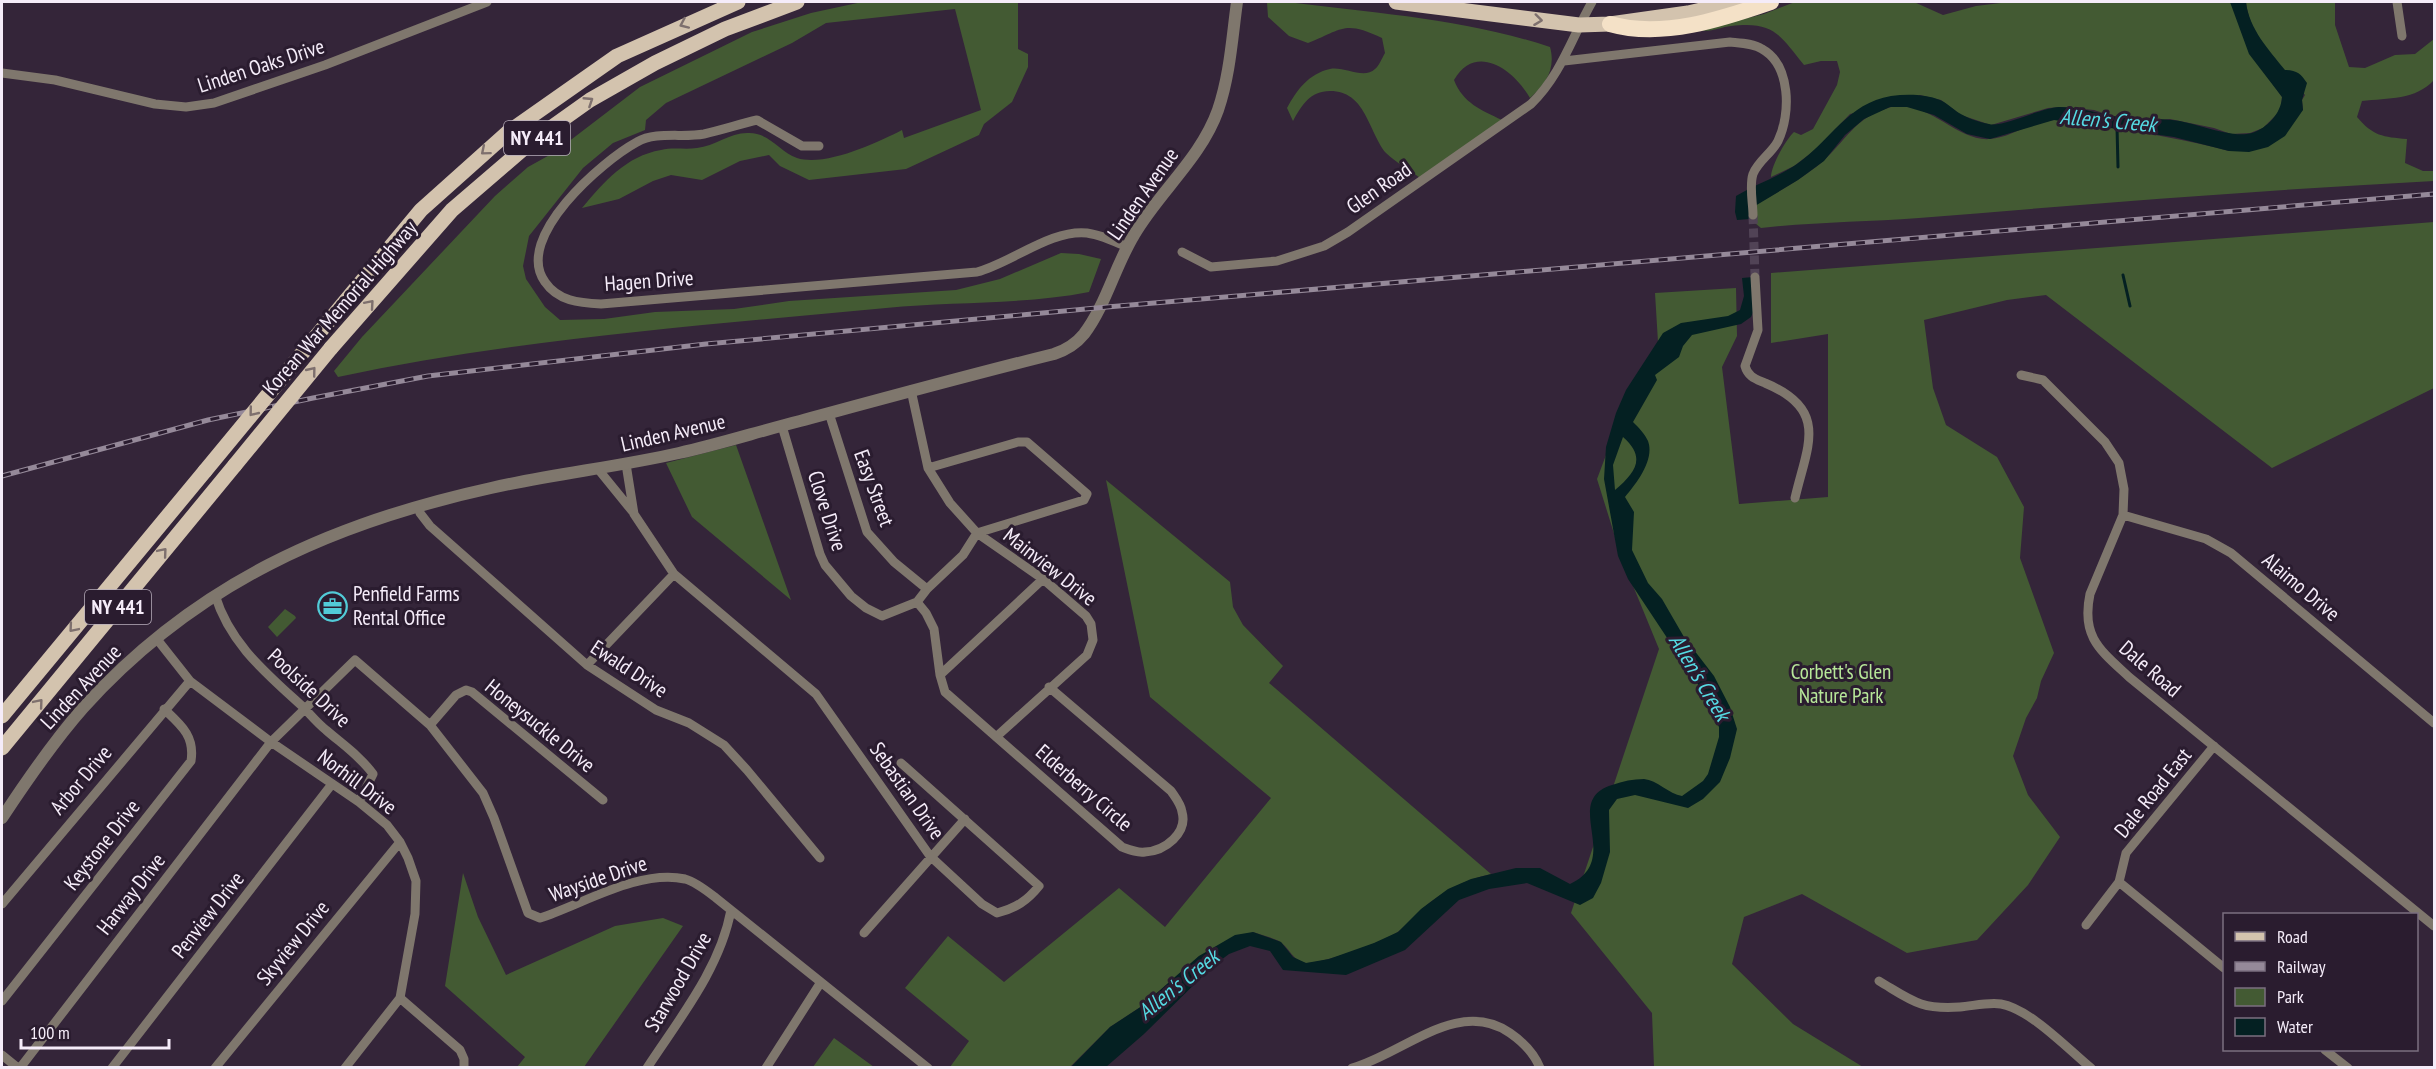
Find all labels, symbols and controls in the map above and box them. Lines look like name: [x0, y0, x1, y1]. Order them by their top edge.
one-way arrow: [1533, 13, 1543, 26]
one-way arrow: [679, 17, 690, 29]
street label: Linden Oaks Drive: [194, 32, 328, 99]
one-way arrow: [582, 97, 593, 108]
water label: Allen's Creek: [2059, 102, 2160, 138]
road number: NY 441: [504, 121, 570, 155]
street label: Linden Avenue: [1101, 142, 1184, 245]
one-way arrow: [481, 144, 492, 155]
street label: Glen Road: [1341, 155, 1417, 220]
street label: Korean War Memorial Highway: [256, 215, 423, 400]
street label: Hagen Drive: [604, 264, 694, 297]
one-way arrow: [363, 300, 374, 311]
one-way arrow: [305, 367, 316, 378]
one-way arrow: [249, 405, 260, 416]
street label: Linden Avenue: [618, 407, 728, 458]
street label: Easy Street: [848, 446, 901, 530]
street label: Clove Drive: [802, 467, 853, 554]
street label: Mainview Drive: [998, 522, 1103, 612]
street label: Alaimo Drive: [2257, 546, 2346, 627]
one-way arrow: [156, 548, 167, 559]
place label: Penfield Farms Rental Office: [353, 580, 460, 631]
road number: NY 441: [85, 590, 151, 624]
office icon: Penfield Farms Rental Office: [316, 590, 348, 622]
one-way arrow: [69, 621, 80, 632]
water label: Allen's Creek: [1663, 628, 1738, 728]
street label: Ewald Drive: [586, 634, 673, 703]
street label: Dale Road: [2114, 634, 2187, 703]
street label: Linden Avenue: [34, 639, 127, 735]
street label: Poolside Drive: [262, 642, 357, 733]
park label: Corbett's Glen Nature Park: [1791, 658, 1891, 709]
street label: Honeysuckle Drive: [480, 673, 601, 778]
one-way arrow: [31, 699, 42, 710]
street label: Sebastian Drive: [864, 737, 951, 845]
street label: Elderberry Circle: [1030, 738, 1138, 837]
street label: Arbor Drive: [44, 739, 117, 820]
street label: Dale Road East: [2108, 742, 2197, 843]
street label: Norhill Drive: [312, 743, 402, 820]
street label: Keystone Drive: [58, 794, 145, 896]
street label: Harway Drive: [90, 848, 171, 940]
street label: Wayside Drive: [545, 849, 650, 908]
street label: Penview Drive: [165, 866, 250, 963]
street label: Skyview Drive: [250, 895, 335, 990]
legend: [2223, 913, 2418, 1051]
text: Road: [2277, 925, 2308, 948]
street label: Starwood Drive: [638, 927, 717, 1037]
water label: Allen's Creek: [1132, 941, 1226, 1025]
text: Railway: [2277, 955, 2326, 978]
text: Park: [2277, 985, 2304, 1008]
scale bar: [21, 1012, 170, 1050]
text: Water: [2277, 1015, 2313, 1038]
text: 100 m: [30, 1021, 70, 1044]

